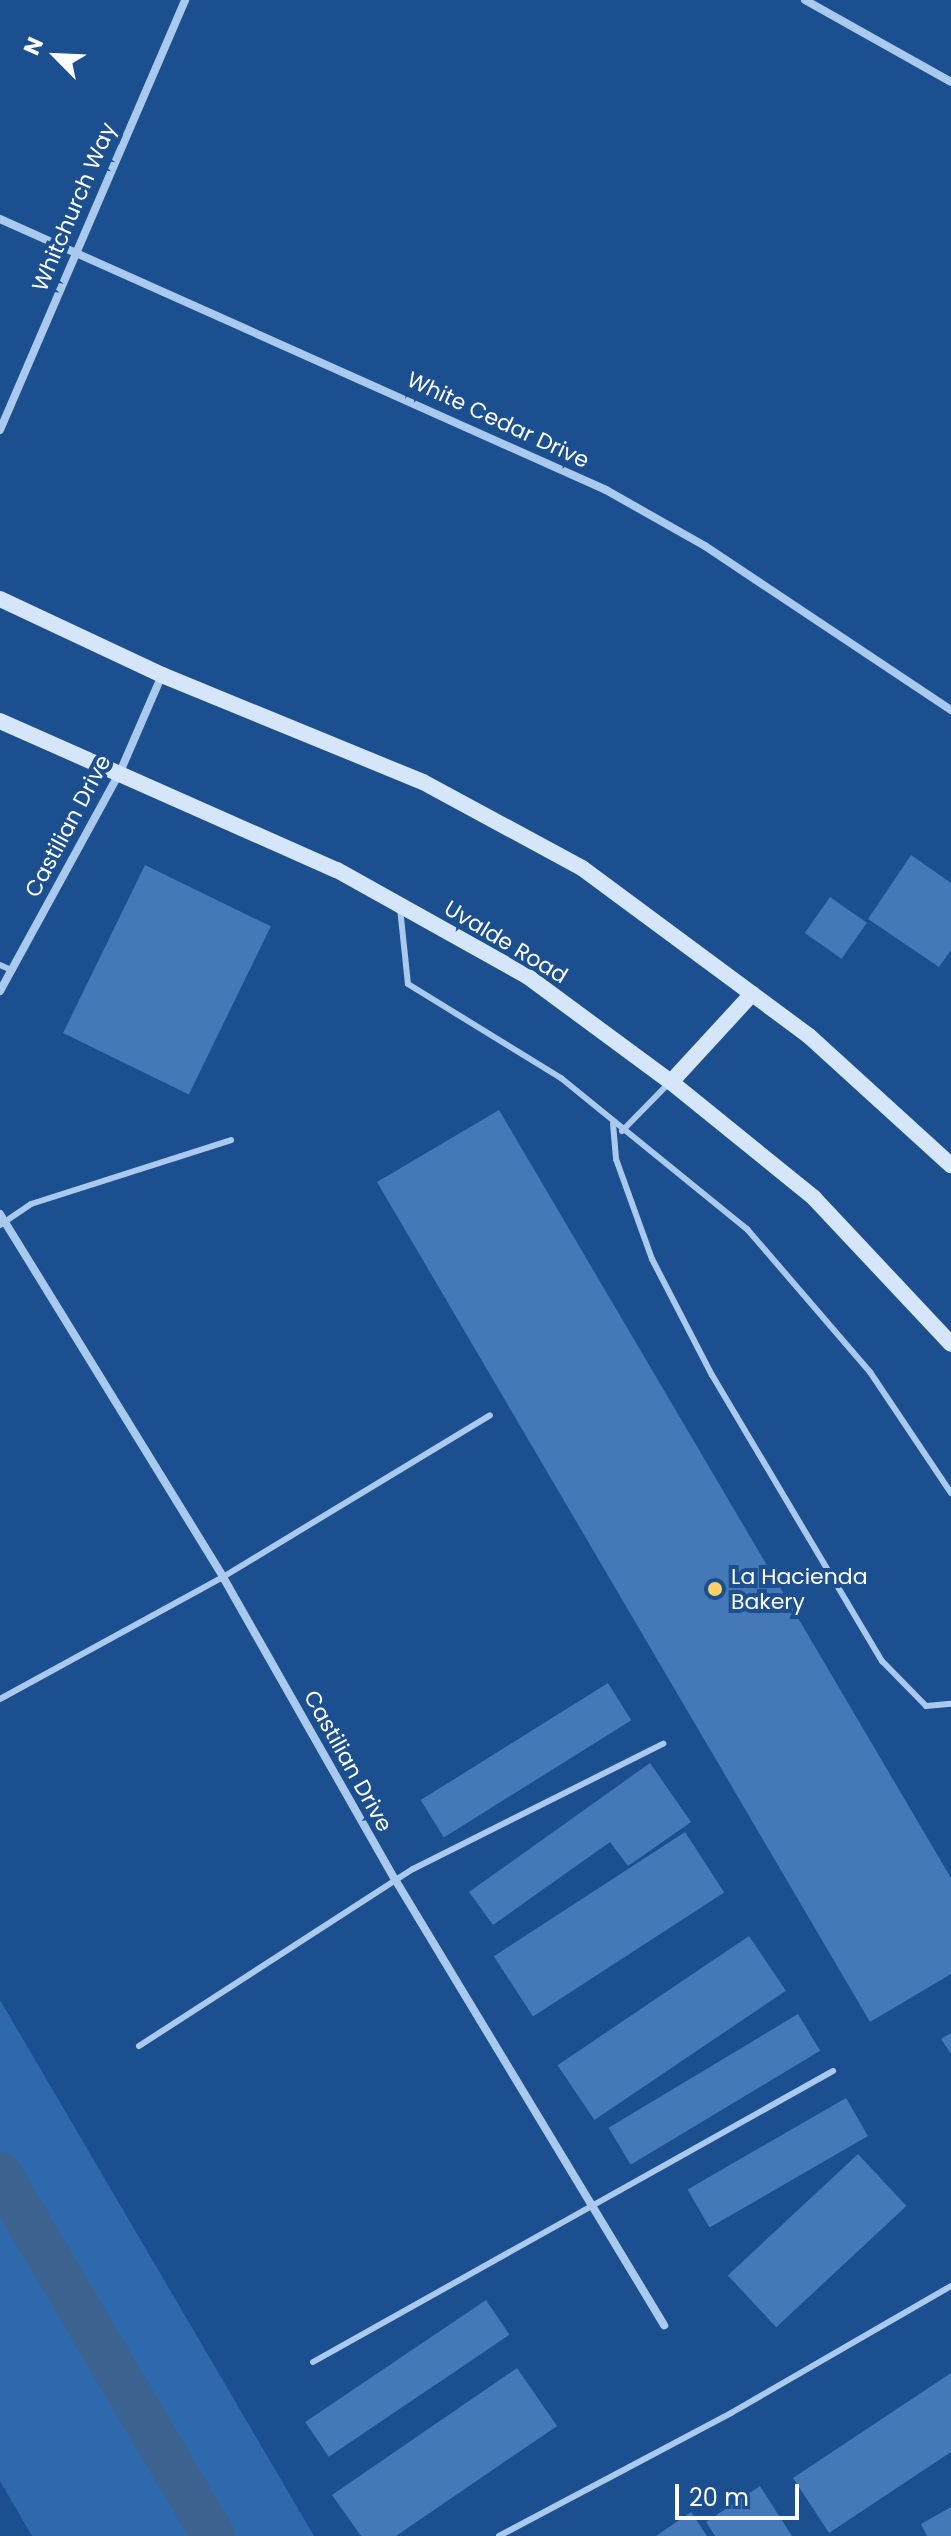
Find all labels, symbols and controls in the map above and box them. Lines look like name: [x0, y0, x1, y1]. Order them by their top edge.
north arrow: [16, 16, 96, 96]
text: N: [16, 32, 51, 60]
street label: Whitchurch Way: [27, 119, 121, 295]
street label: White Cedar Drive: [403, 366, 593, 474]
street label: Castilian Drive: [19, 750, 117, 902]
street label: Uvalde Road: [440, 895, 572, 989]
place label: La Hacienda Bakery: [731, 1563, 868, 1614]
marker: La Hacienda Bakery: [706, 1580, 724, 1598]
street label: Castilian Drive: [298, 1686, 398, 1836]
scale bar: [679, 2468, 803, 2518]
text: 20 m: [689, 2481, 749, 2514]

